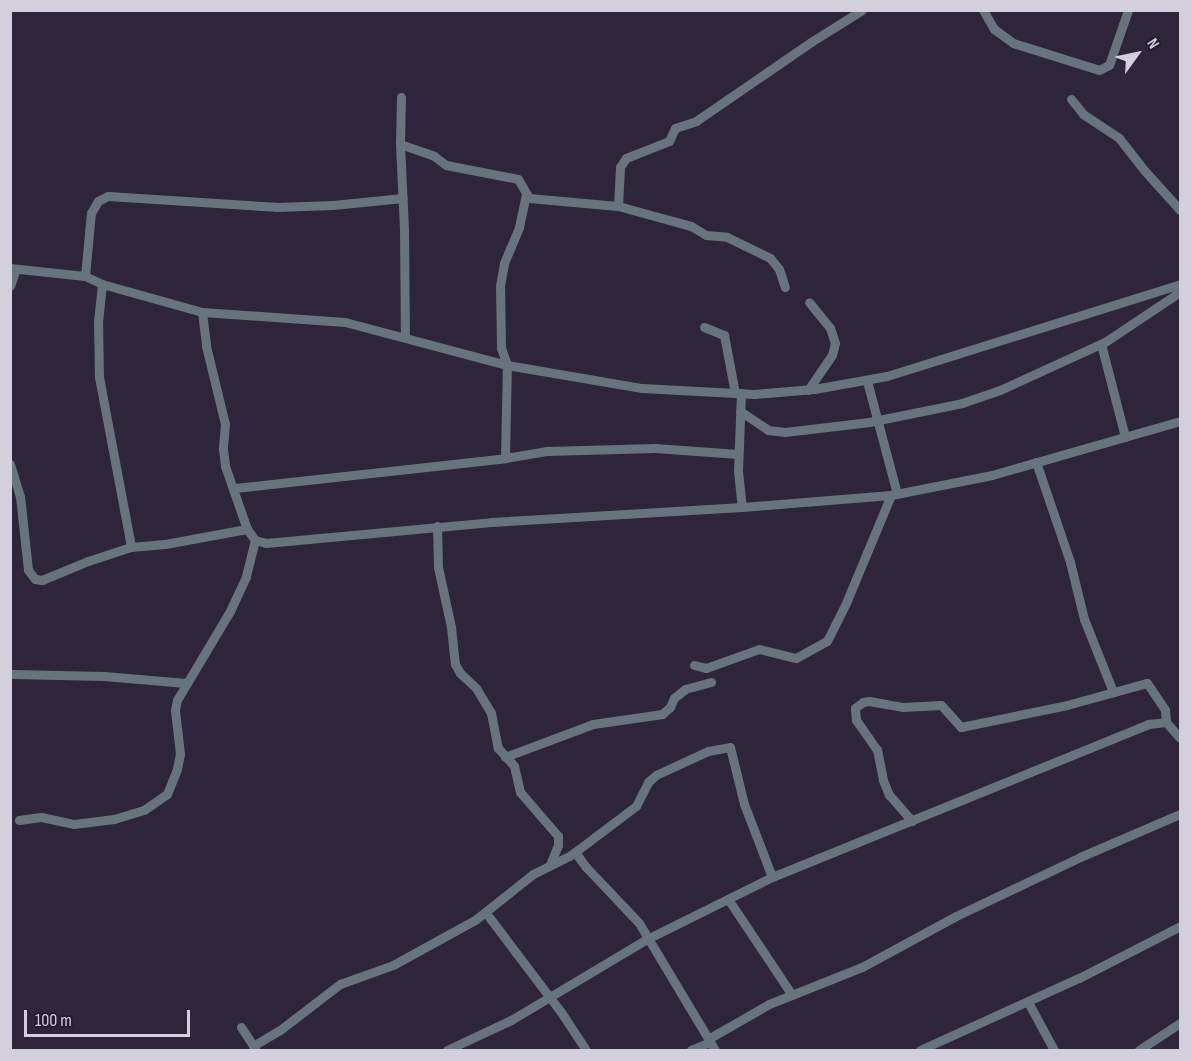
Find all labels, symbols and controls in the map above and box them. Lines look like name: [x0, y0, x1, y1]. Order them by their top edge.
north arrow: [1107, 24, 1167, 84]
text: N: [1142, 35, 1163, 53]
scale bar: [27, 998, 194, 1036]
text: 100 m: [35, 1010, 72, 1031]

